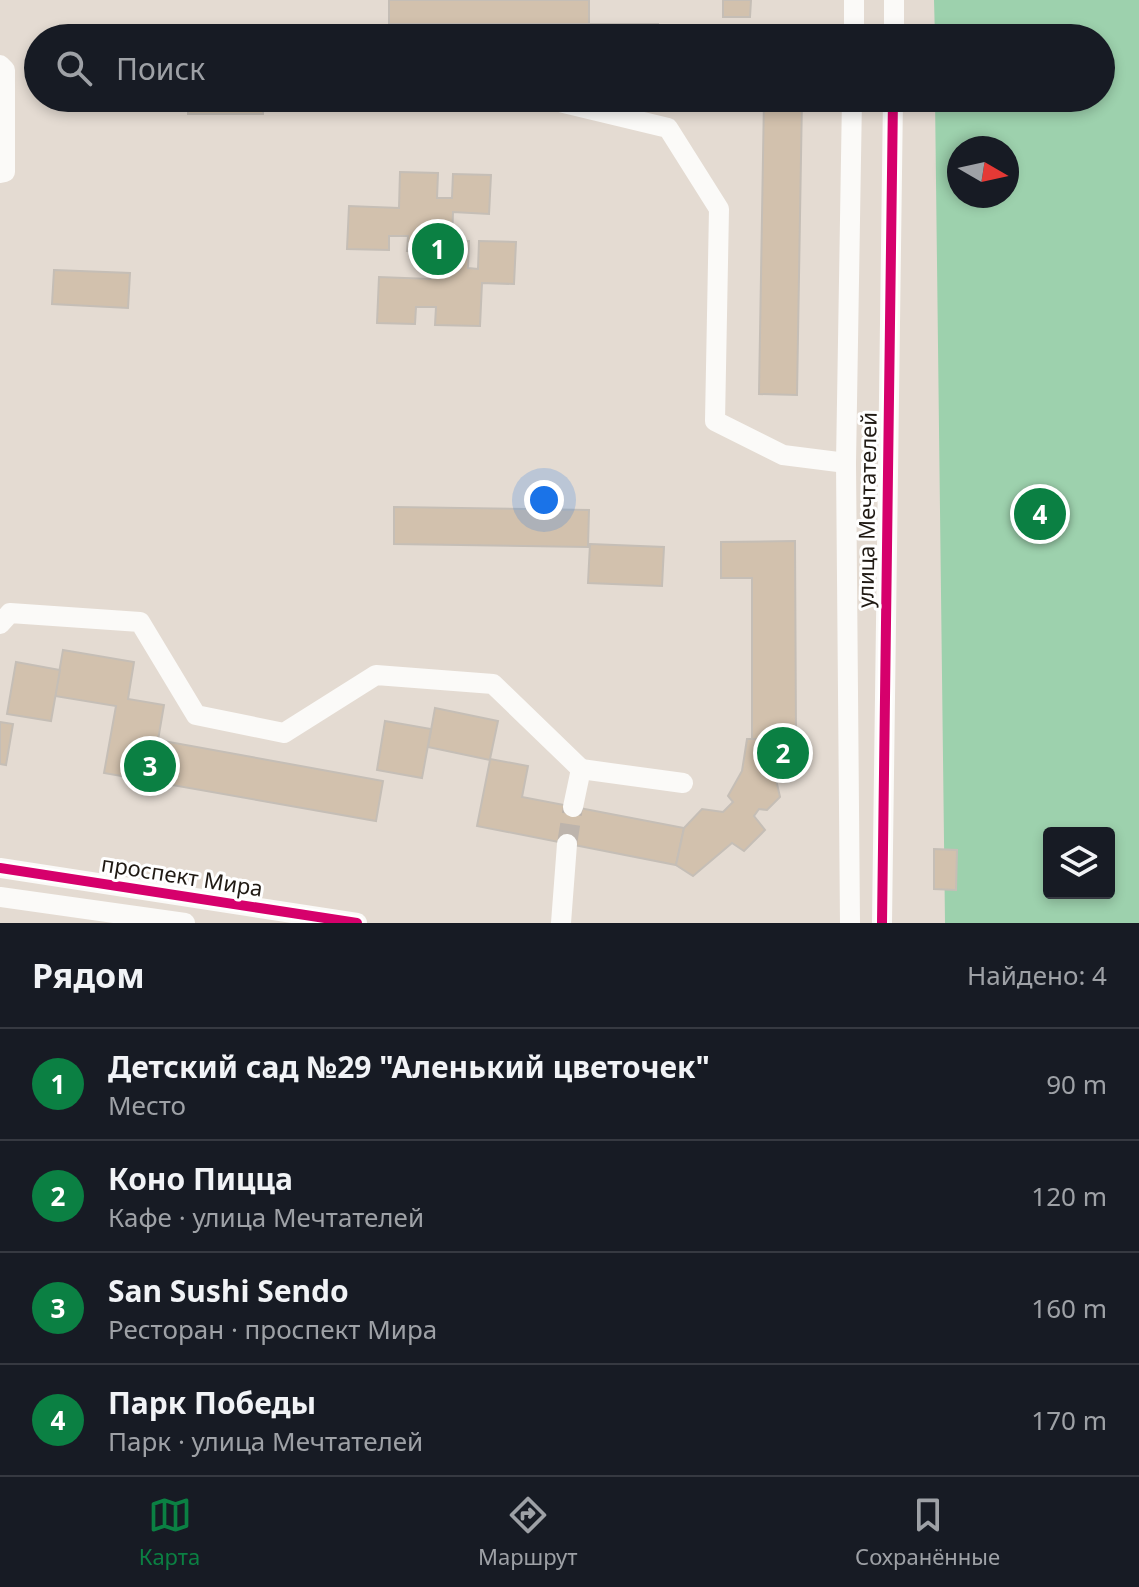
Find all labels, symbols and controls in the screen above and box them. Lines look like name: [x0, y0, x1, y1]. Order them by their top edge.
search box: [24, 24, 1115, 112]
icon: search: [52, 46, 96, 90]
text: Поиск: [116, 48, 205, 89]
north arrow: [947, 136, 1019, 208]
pin: 1: [412, 219, 464, 279]
street label: улица Мечтателей: [849, 412, 883, 608]
your location: [524, 480, 564, 520]
pin: 4: [1014, 484, 1066, 544]
pin: 2: [757, 723, 809, 783]
pin: 3: [124, 736, 176, 796]
map controls: [1043, 827, 1115, 899]
button: layers: [1043, 827, 1115, 899]
street label: проспект Мира: [99, 847, 265, 903]
text: Рядом: [32, 952, 145, 998]
text: Найдено: 4: [967, 957, 1107, 993]
text: Детский сад №29 "Аленький цветочек": [108, 1046, 710, 1087]
text: 1: [51, 1066, 65, 1102]
text: 90 m: [1046, 1066, 1107, 1102]
text: Место: [108, 1087, 186, 1123]
text: Коно Пицца: [108, 1158, 293, 1199]
text: 2: [51, 1178, 65, 1214]
text: 120 m: [1031, 1178, 1107, 1214]
text: Кафе · улица Мечтателей: [108, 1199, 424, 1235]
text: San Sushi Sendo: [108, 1270, 349, 1311]
text: 3: [51, 1290, 65, 1326]
text: 160 m: [1031, 1290, 1107, 1326]
text: Ресторан · проспект Мира: [108, 1311, 437, 1347]
text: Парк Победы: [108, 1382, 316, 1423]
text: 4: [51, 1402, 65, 1438]
text: 170 m: [1031, 1402, 1107, 1438]
text: Парк · улица Мечтателей: [108, 1423, 423, 1459]
tab: Карта: [139, 1493, 200, 1571]
tab: Маршрут: [478, 1493, 577, 1571]
tab: Сохранённые: [855, 1493, 1000, 1571]

